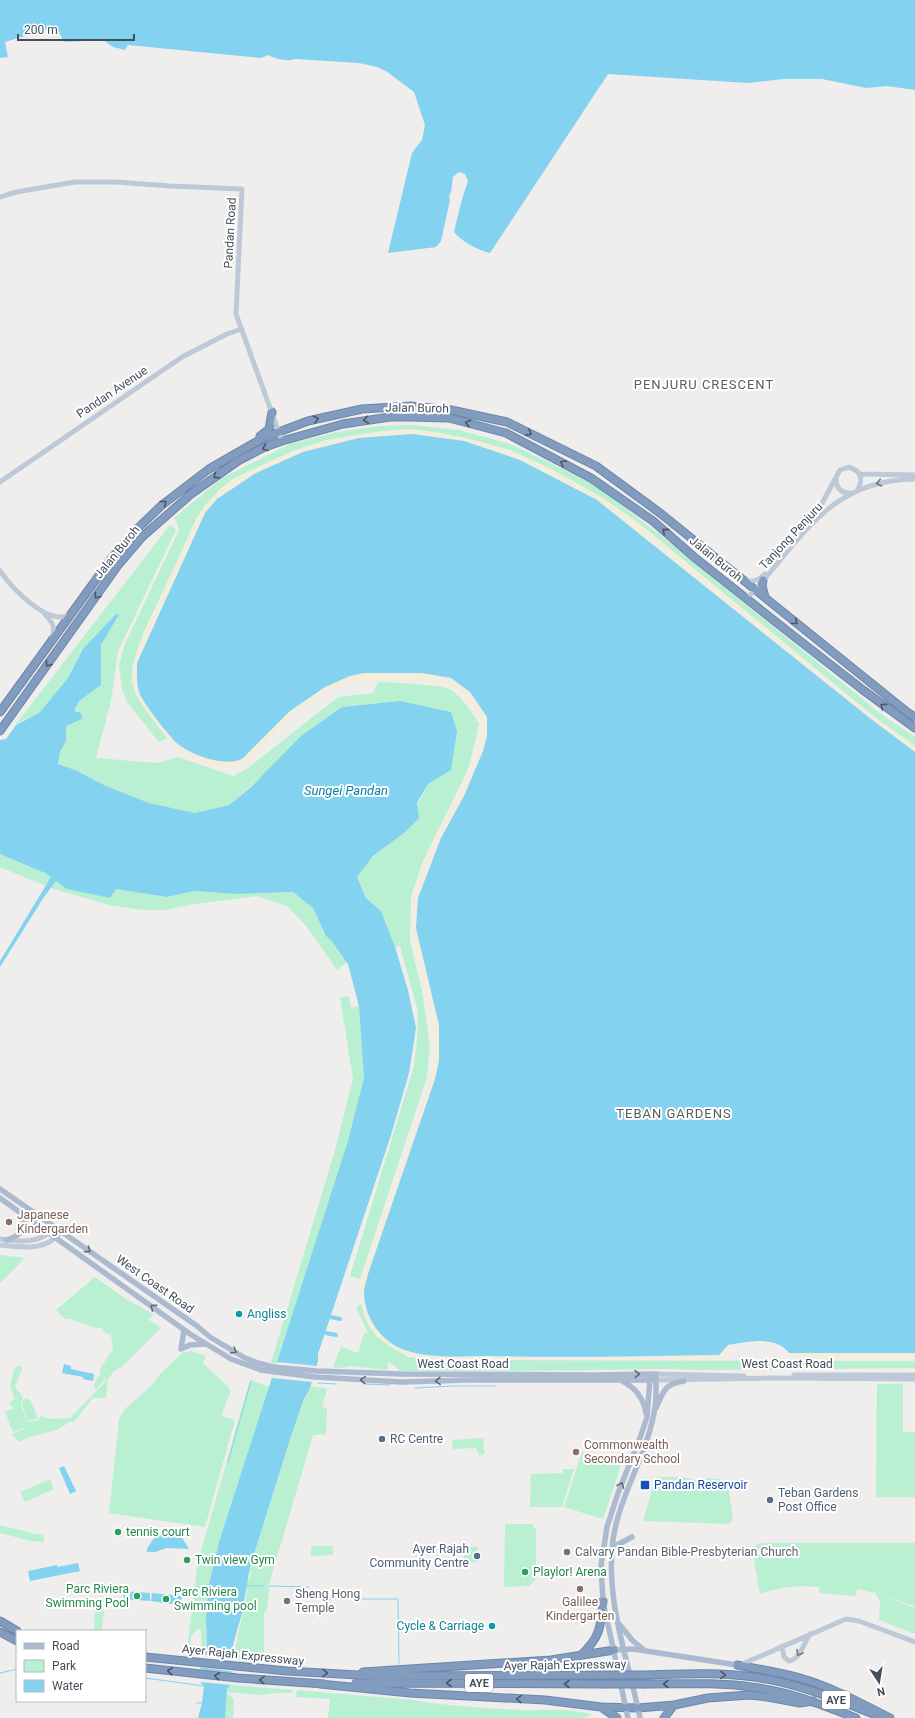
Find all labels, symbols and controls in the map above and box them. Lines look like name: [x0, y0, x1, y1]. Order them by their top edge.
scale bar: [18, 16, 134, 42]
text: 200 m: [24, 23, 58, 37]
street label: Pandan Road: [221, 197, 239, 269]
street label: Pandan Avenue: [74, 363, 150, 421]
district label: PENJURU CRESCENT: [634, 377, 774, 392]
street label: Jalan Buroh: [385, 400, 449, 416]
one-way arrow: [363, 415, 369, 424]
one-way arrow: [313, 416, 319, 424]
one-way arrow: [465, 419, 472, 428]
one-way arrow: [524, 428, 532, 436]
one-way arrow: [262, 443, 270, 451]
one-way arrow: [560, 460, 568, 467]
one-way arrow: [213, 471, 220, 478]
one-way arrow: [876, 478, 882, 486]
street label: Tanjong Penjuru: [756, 500, 826, 572]
one-way arrow: [160, 501, 167, 508]
street label: Jalan Buroh: [92, 523, 142, 581]
one-way arrow: [662, 529, 670, 536]
street label: Jalan Buroh: [687, 534, 745, 584]
one-way arrow: [94, 592, 102, 599]
one-way arrow: [790, 617, 797, 624]
one-way arrow: [45, 660, 53, 667]
one-way arrow: [880, 703, 887, 710]
water label: Sungei Pandan: [304, 783, 388, 798]
district label: TEBAN GARDENS: [616, 1106, 732, 1121]
place label: Japanese Kindergarden: [17, 1208, 88, 1236]
marker: Japanese Kindergarden: [4, 1217, 14, 1227]
one-way arrow: [84, 1245, 91, 1253]
street label: West Coast Road: [113, 1252, 197, 1316]
one-way arrow: [150, 1305, 157, 1312]
place label: Angliss: [247, 1307, 286, 1321]
marker: Angliss: [234, 1309, 244, 1319]
one-way arrow: [230, 1347, 237, 1354]
street label: West Coast Road: [417, 1357, 509, 1371]
street label: West Coast Road: [741, 1357, 833, 1371]
one-way arrow: [634, 1370, 640, 1378]
one-way arrow: [360, 1375, 366, 1384]
one-way arrow: [435, 1376, 441, 1385]
place label: RC Centre: [390, 1432, 443, 1446]
marker: RC Centre: [377, 1434, 387, 1444]
place label: Commonwealth Secondary School: [584, 1438, 680, 1466]
marker: Commonwealth Secondary School: [571, 1447, 581, 1457]
place label: Pandan Reservoir: [654, 1478, 748, 1492]
marker: Pandan Reservoir: [639, 1479, 651, 1491]
one-way arrow: [616, 1482, 624, 1489]
place label: Teban Gardens Post Office: [778, 1486, 858, 1514]
marker: Teban Gardens Post Office: [765, 1495, 775, 1505]
place label: tennis court: [126, 1525, 190, 1539]
marker: tennis court: [113, 1527, 123, 1537]
place label: Ayer Rajah Community Centre: [370, 1542, 469, 1570]
place label: Calvary Pandan Bible-Presbyterian Church: [575, 1545, 798, 1559]
marker: Calvary Pandan Bible-Presbyterian Church: [562, 1547, 572, 1557]
marker: Ayer Rajah Community Centre: [472, 1551, 482, 1561]
place label: Twin view Gym: [195, 1553, 275, 1567]
marker: Twin view Gym: [182, 1555, 192, 1565]
place label: Playlor! Arena: [533, 1565, 607, 1579]
marker: Playlor! Arena: [520, 1567, 530, 1577]
place label: Parc Riviera Swimming Pool: [46, 1582, 129, 1610]
marker: Galilee Kindergarten: [575, 1584, 585, 1594]
place label: Parc Riviera Swimming pool: [174, 1585, 257, 1613]
place label: Sheng Hong Temple: [295, 1587, 360, 1615]
marker: Parc Riviera Swimming Pool: [132, 1591, 142, 1601]
marker: Parc Riviera Swimming pool: [161, 1594, 171, 1604]
place label: Galilee Kindergarten: [546, 1595, 614, 1623]
marker: Sheng Hong Temple: [282, 1596, 292, 1606]
place label: Cycle & Carriage: [397, 1619, 484, 1633]
marker: Cycle & Carriage: [487, 1621, 497, 1631]
legend: [16, 1630, 146, 1702]
text: Road: [52, 1639, 80, 1653]
street label: Ayer Rajah Expressway: [181, 1642, 305, 1668]
one-way arrow: [796, 1649, 803, 1656]
street label: Ayer Rajah Expressway: [503, 1657, 627, 1673]
text: Park: [52, 1659, 77, 1673]
north arrow: [859, 1662, 899, 1702]
one-way arrow: [167, 1666, 173, 1675]
one-way arrow: [322, 1669, 328, 1677]
one-way arrow: [214, 1671, 220, 1680]
one-way arrow: [720, 1671, 726, 1679]
road number: AYE: [465, 1674, 493, 1692]
one-way arrow: [259, 1675, 265, 1684]
text: Water: [52, 1679, 83, 1693]
one-way arrow: [446, 1679, 452, 1687]
one-way arrow: [564, 1680, 570, 1688]
one-way arrow: [663, 1680, 669, 1688]
text: N: [876, 1684, 886, 1699]
road number: AYE: [822, 1691, 850, 1709]
one-way arrow: [516, 1695, 522, 1703]

